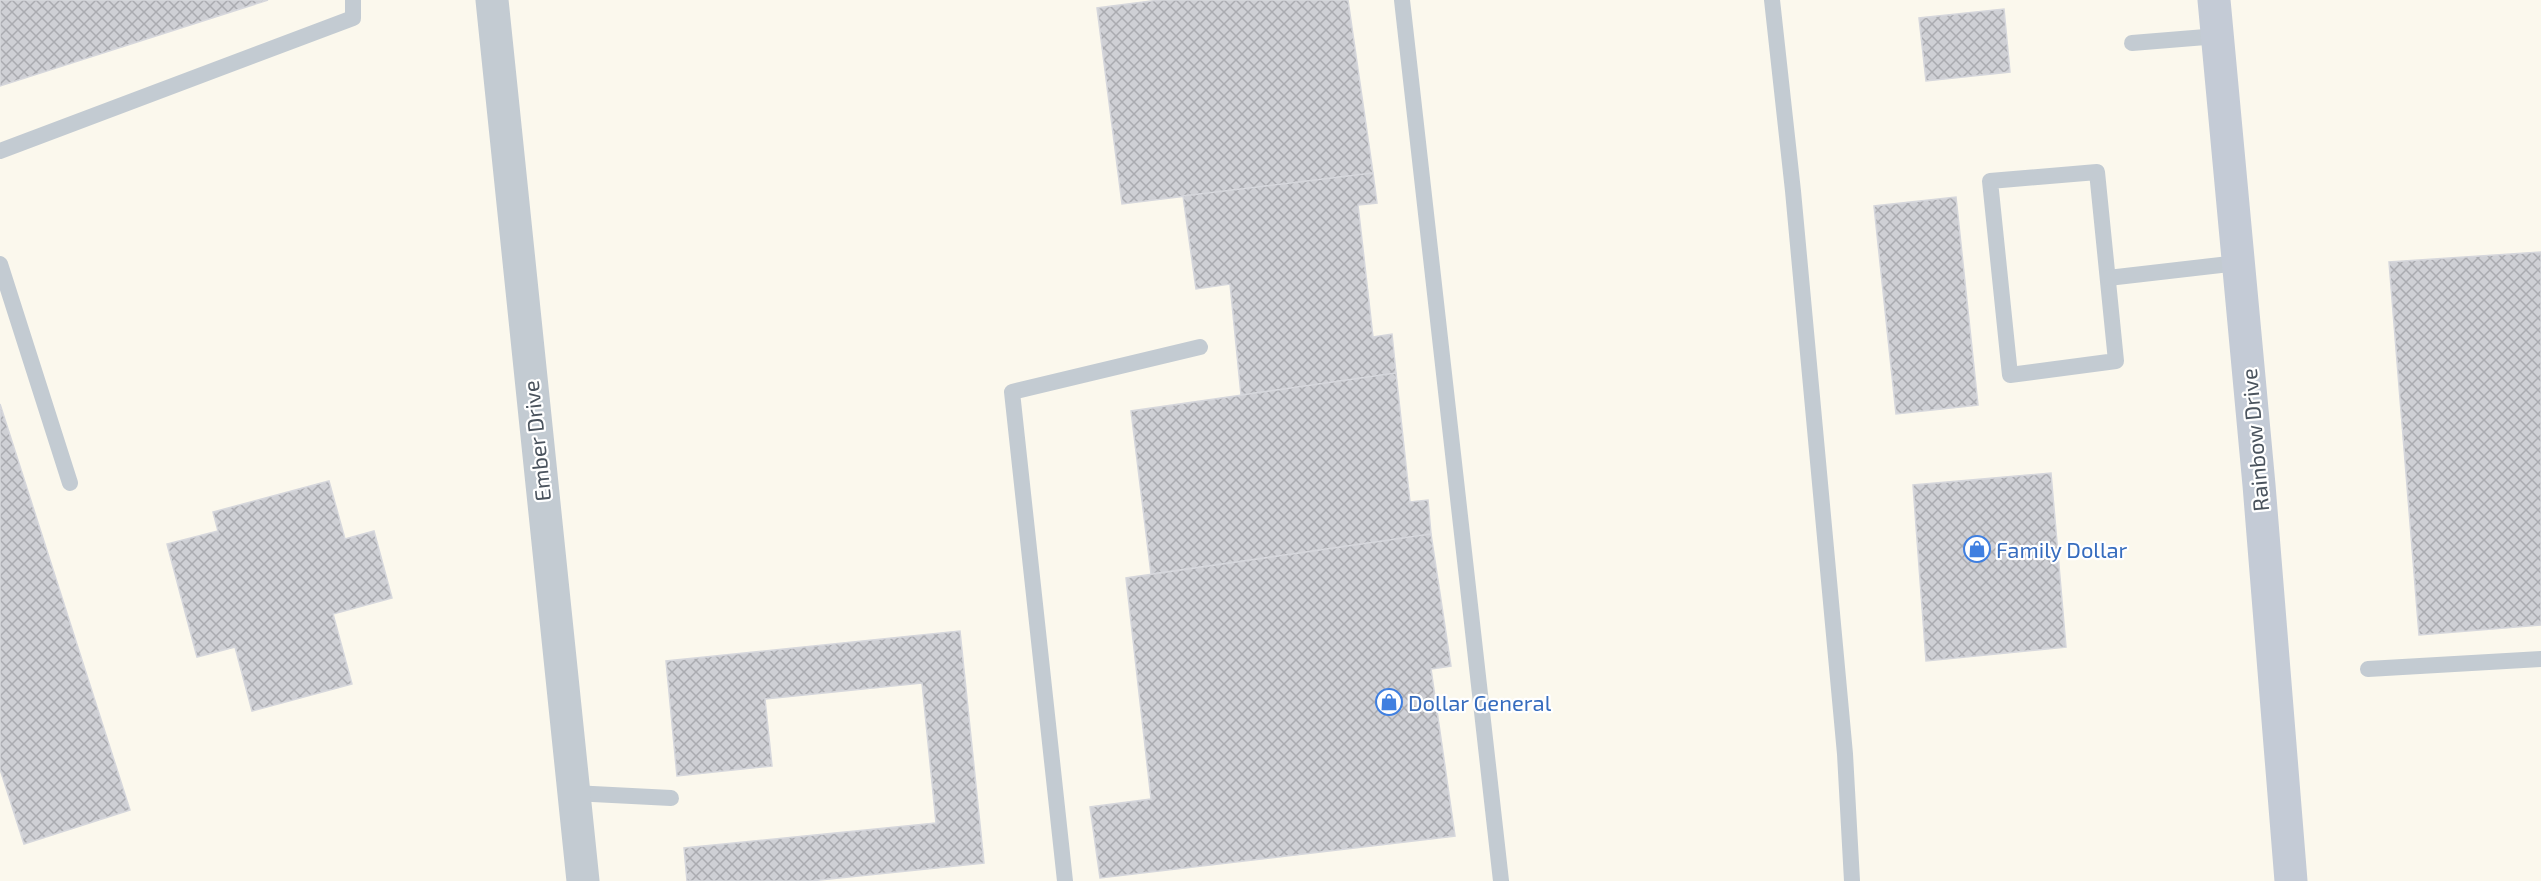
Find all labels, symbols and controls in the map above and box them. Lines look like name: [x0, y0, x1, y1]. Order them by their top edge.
street label: Rainbow Drive: [2235, 367, 2273, 513]
street label: Ember Drive: [517, 379, 555, 503]
shop icon: Family Dollar: [1962, 534, 1992, 564]
place label: Family Dollar: [1996, 536, 2128, 562]
shop icon: Dollar General: [1374, 687, 1404, 717]
place label: Dollar General: [1408, 689, 1552, 715]

